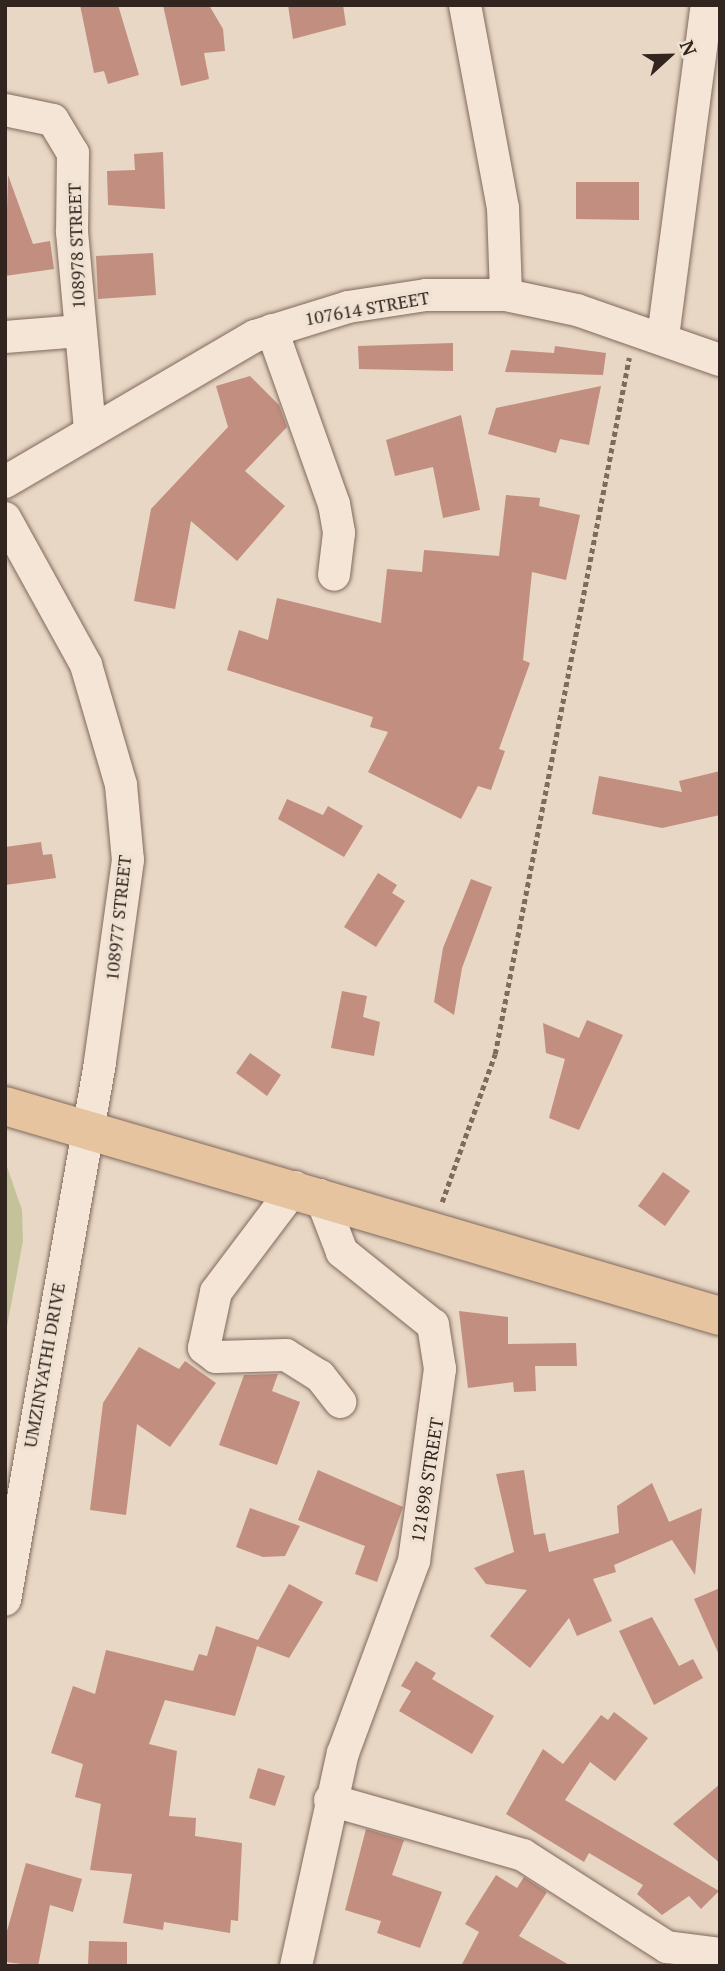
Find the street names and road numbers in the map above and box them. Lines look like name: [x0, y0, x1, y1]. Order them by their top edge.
street label: 108978 STREET: [63, 183, 89, 309]
street label: 107614 STREET: [303, 286, 431, 330]
street label: 108977 STREET: [101, 854, 135, 982]
street label: UMZINYATHI DRIVE: [19, 1281, 69, 1449]
street label: 121898 STREET: [406, 1416, 448, 1544]

